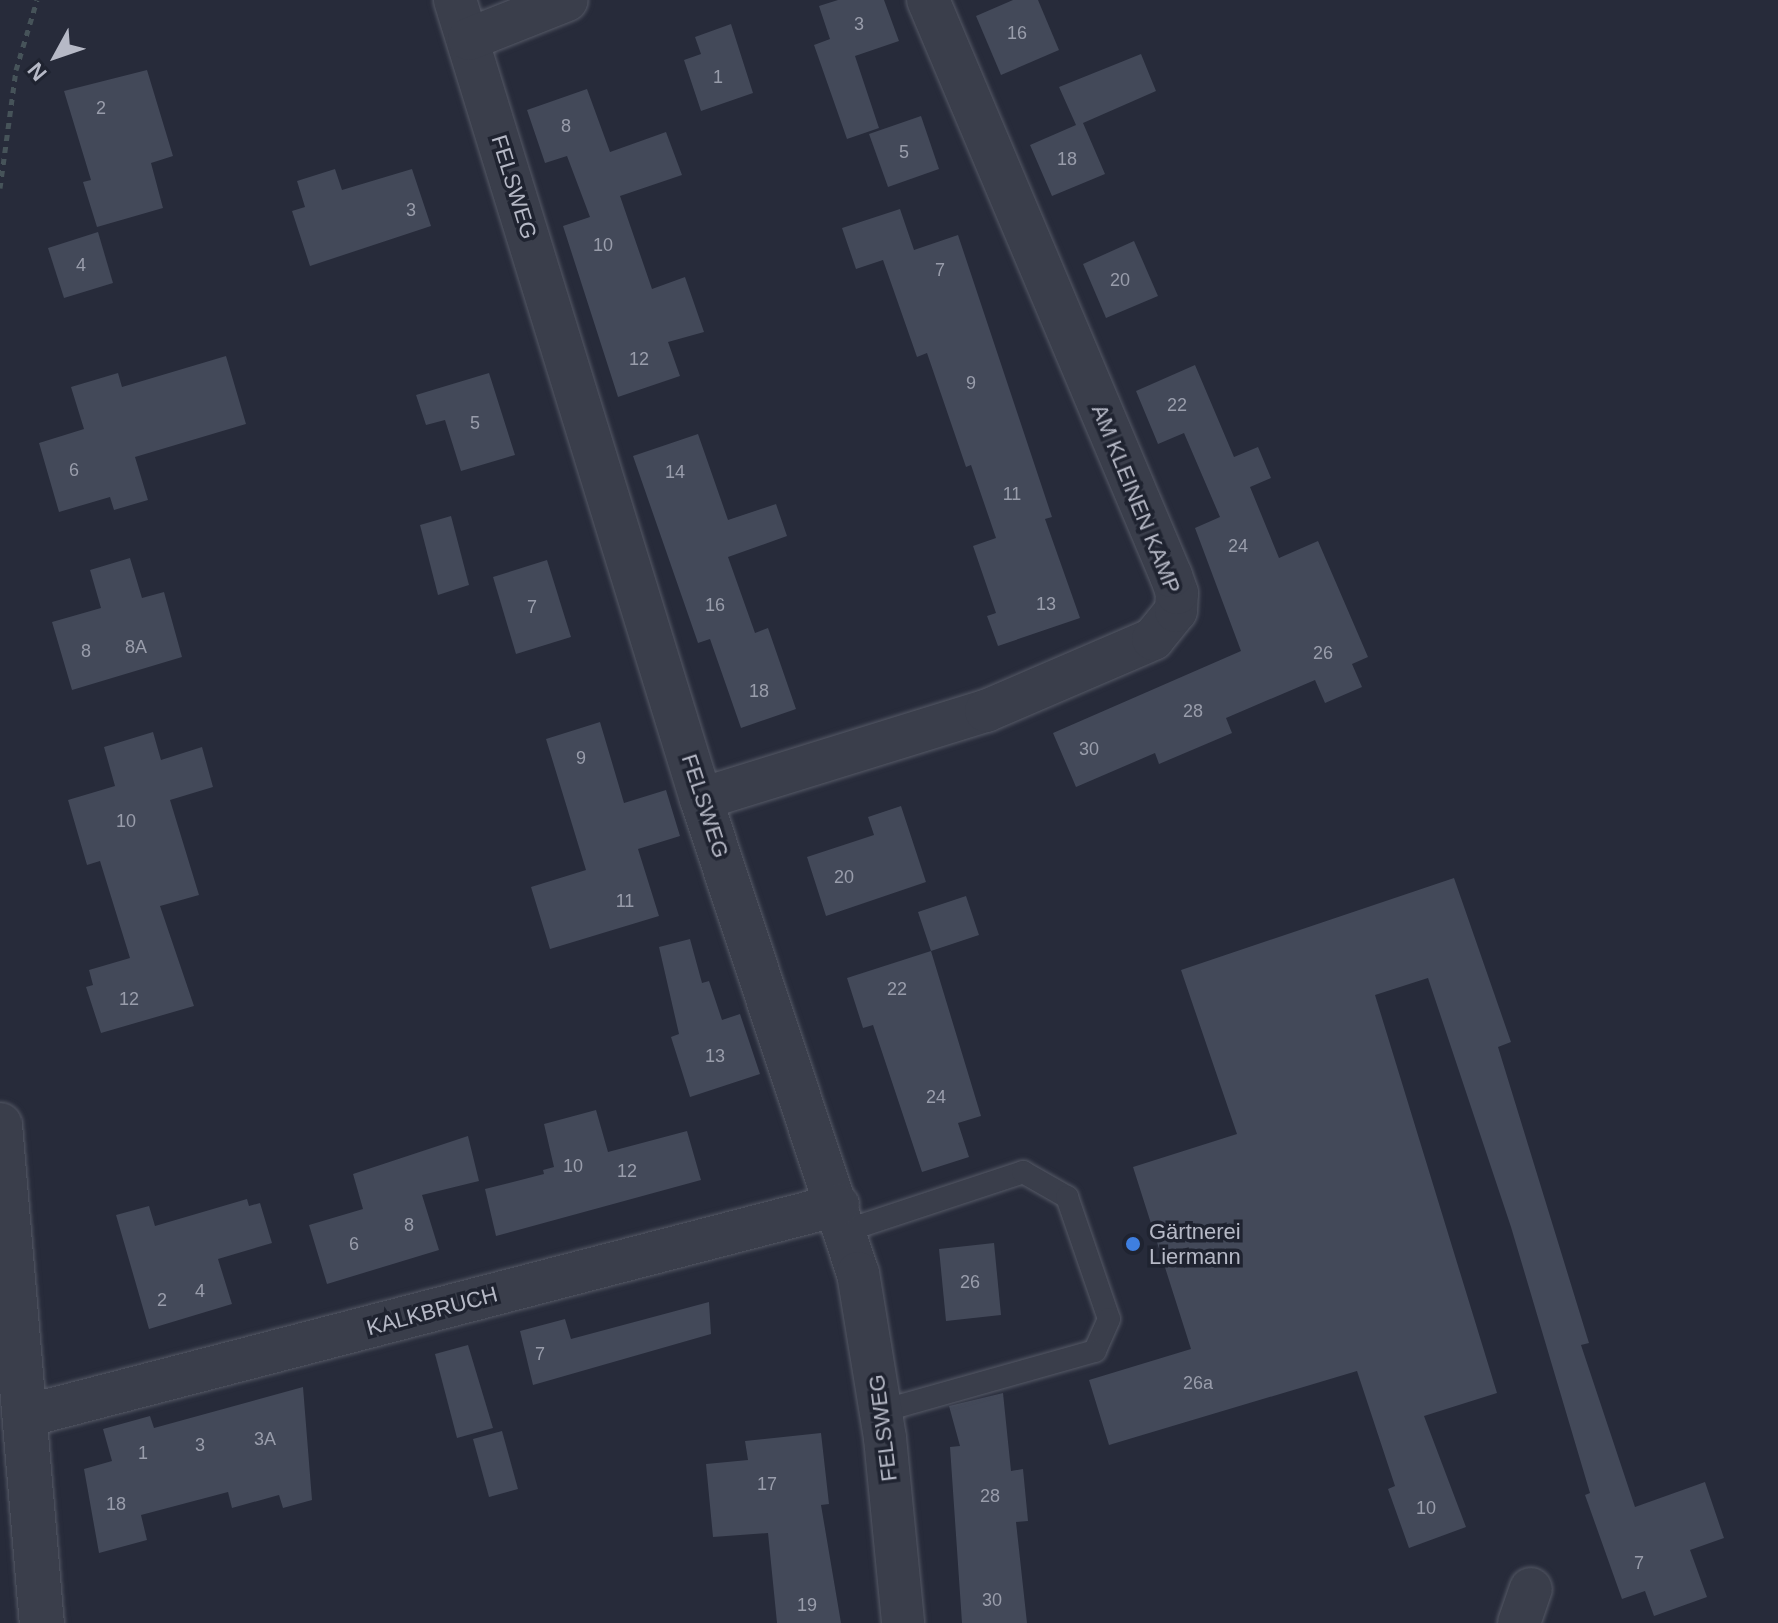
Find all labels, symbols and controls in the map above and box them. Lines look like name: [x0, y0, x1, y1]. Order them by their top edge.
house number: 3: [854, 13, 864, 35]
north arrow: [16, 16, 96, 96]
house number: 16: [1007, 22, 1027, 44]
text: N: [23, 58, 52, 86]
house number: 1: [713, 66, 723, 88]
house number: 2: [96, 97, 106, 119]
house number: 8: [561, 115, 571, 137]
street label: FELSWEG: [486, 132, 542, 242]
house number: 5: [899, 141, 909, 163]
house number: 18: [1057, 148, 1077, 170]
house number: 3: [406, 199, 416, 221]
house number: 10: [593, 234, 613, 256]
house number: 4: [76, 254, 86, 276]
house number: 7: [935, 259, 945, 281]
house number: 20: [1110, 269, 1130, 291]
house number: 12: [629, 348, 649, 370]
house number: 9: [966, 372, 976, 394]
house number: 22: [1167, 394, 1187, 416]
street label: AM KLEINEN KAMP: [1086, 401, 1186, 597]
house number: 5: [470, 412, 480, 434]
house number: 6: [69, 459, 79, 481]
house number: 14: [665, 461, 685, 483]
house number: 11: [1003, 483, 1021, 505]
house number: 24: [1228, 535, 1248, 557]
house number: 13: [1036, 593, 1056, 615]
house number: 16: [705, 594, 725, 616]
house number: 7: [527, 596, 537, 618]
house number: 8A: [125, 636, 147, 658]
house number: 8: [81, 640, 91, 662]
house number: 26: [1313, 642, 1333, 664]
house number: 18: [749, 680, 769, 702]
house number: 28: [1183, 700, 1203, 722]
house number: 30: [1079, 738, 1099, 760]
house number: 9: [576, 747, 586, 769]
street label: FELSWEG: [676, 751, 734, 861]
house number: 10: [116, 810, 136, 832]
house number: 20: [834, 866, 854, 888]
house number: 11: [616, 890, 634, 912]
house number: 22: [887, 978, 907, 1000]
house number: 12: [119, 988, 139, 1010]
house number: 13: [705, 1045, 725, 1067]
house number: 24: [926, 1086, 946, 1108]
house number: 10: [563, 1155, 583, 1177]
house number: 12: [617, 1160, 637, 1182]
house number: 8: [404, 1214, 414, 1236]
place label: Gärtnerei Liermann: [1149, 1218, 1241, 1270]
house number: 6: [349, 1233, 359, 1255]
marker: Gärtnerei Liermann: [1124, 1235, 1142, 1253]
house number: 26: [960, 1271, 980, 1293]
house number: 4: [195, 1280, 205, 1302]
street label: KALKBRUCH: [364, 1281, 500, 1341]
house number: 2: [157, 1289, 167, 1311]
house number: 7: [535, 1343, 545, 1365]
house number: 26a: [1183, 1372, 1213, 1394]
street label: FELSWEG: [863, 1373, 903, 1483]
house number: 3A: [254, 1428, 276, 1450]
house number: 3: [195, 1434, 205, 1456]
house number: 1: [138, 1442, 148, 1464]
house number: 17: [757, 1473, 777, 1495]
house number: 28: [980, 1485, 1000, 1507]
house number: 18: [106, 1493, 126, 1515]
house number: 10: [1416, 1497, 1436, 1519]
house number: 7: [1634, 1552, 1644, 1574]
house number: 30: [982, 1589, 1002, 1611]
house number: 19: [797, 1594, 817, 1616]

